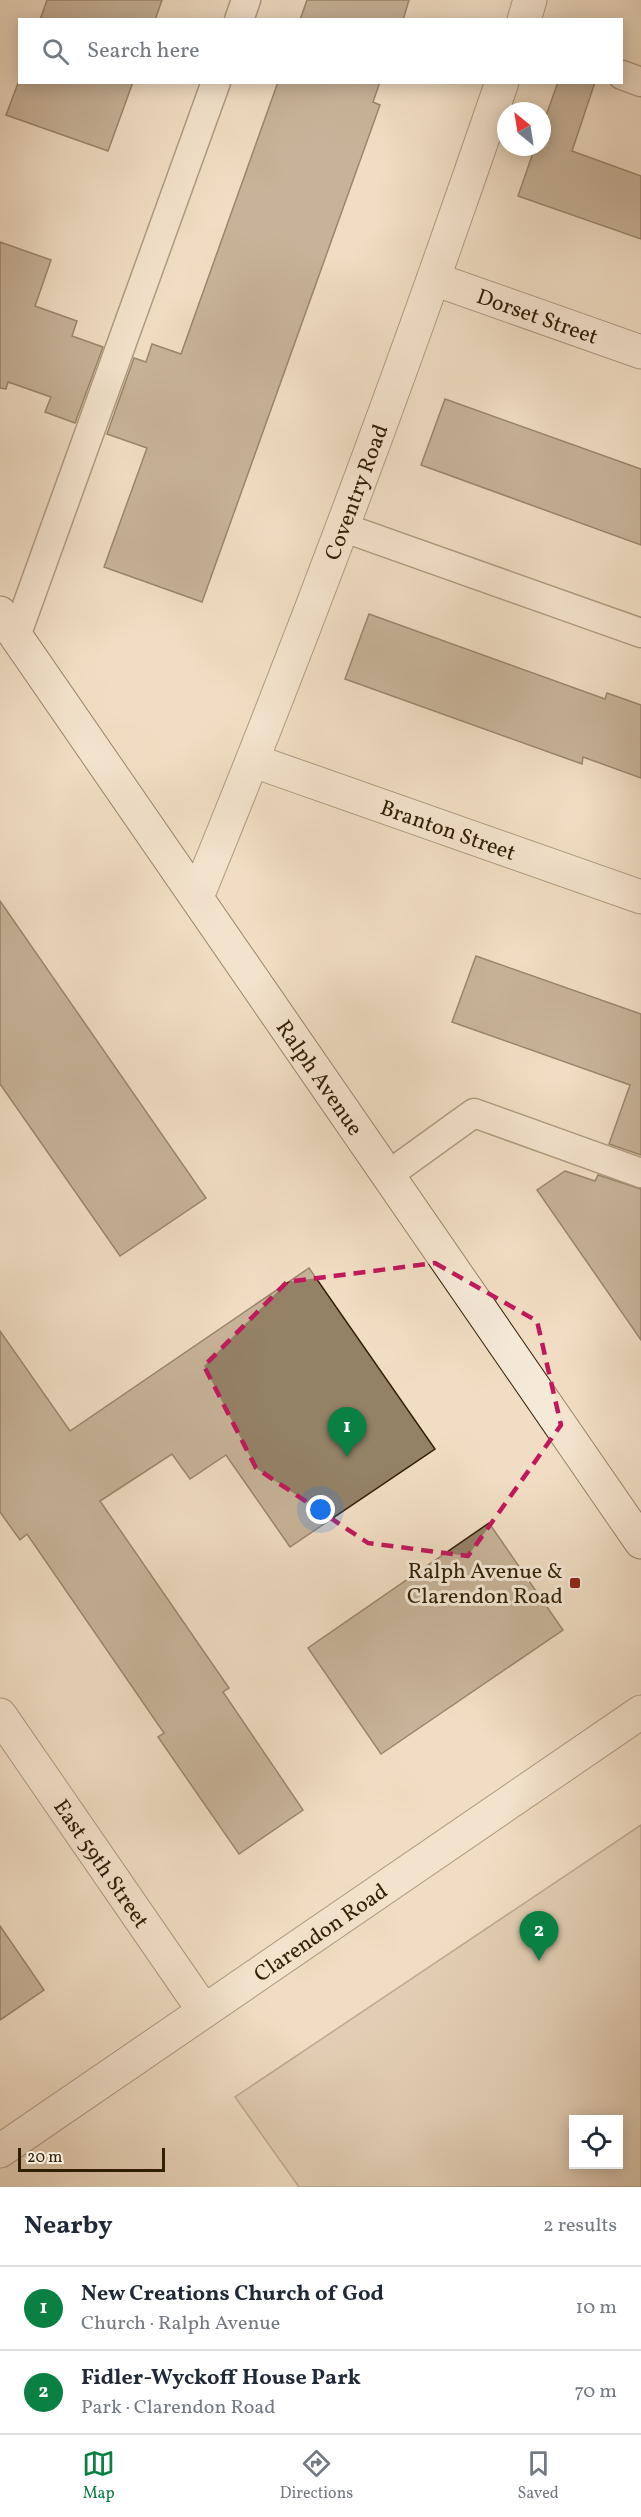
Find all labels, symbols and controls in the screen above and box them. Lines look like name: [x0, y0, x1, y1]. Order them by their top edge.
search box: [18, 18, 623, 84]
icon: search: [39, 35, 72, 68]
text: Search here: [87, 36, 200, 67]
north arrow: [497, 102, 551, 156]
street label: Dorset Street: [472, 282, 602, 354]
street label: Coventry Road: [318, 420, 397, 565]
street label: Branton Street: [376, 794, 520, 870]
street label: Ralph Avenue: [267, 1014, 369, 1143]
pin: 1: [328, 1408, 366, 1457]
your location: [306, 1495, 335, 1524]
place label: Ralph Avenue & Clarendon Road: [407, 1557, 563, 1613]
marker: Ralph Avenue & Clarendon Road: [568, 1576, 582, 1590]
street label: East 59th Street: [45, 1794, 156, 1936]
street label: Clarendon Road: [248, 1877, 395, 1991]
pin: 2: [520, 1912, 558, 1961]
map controls: [569, 2115, 623, 2169]
button: locate: [569, 2115, 623, 2169]
scale bar: [18, 2145, 165, 2172]
text: 20 m: [27, 2147, 62, 2169]
text: Nearby: [24, 2208, 113, 2244]
text: 2 results: [543, 2212, 617, 2240]
text: New Creations Church of God: [81, 2279, 384, 2310]
text: 1: [39, 2294, 48, 2322]
text: 10 m: [576, 2294, 617, 2322]
text: Church · Ralph Avenue: [81, 2310, 280, 2338]
text: Fidler-Wyckoff House Park: [81, 2363, 361, 2394]
text: 2: [38, 2378, 49, 2406]
text: 70 m: [574, 2378, 617, 2406]
text: Park · Clarendon Road: [81, 2394, 276, 2422]
tab: Map: [82, 2447, 115, 2505]
tab: Directions: [280, 2447, 353, 2505]
tab: Saved: [518, 2447, 559, 2505]

